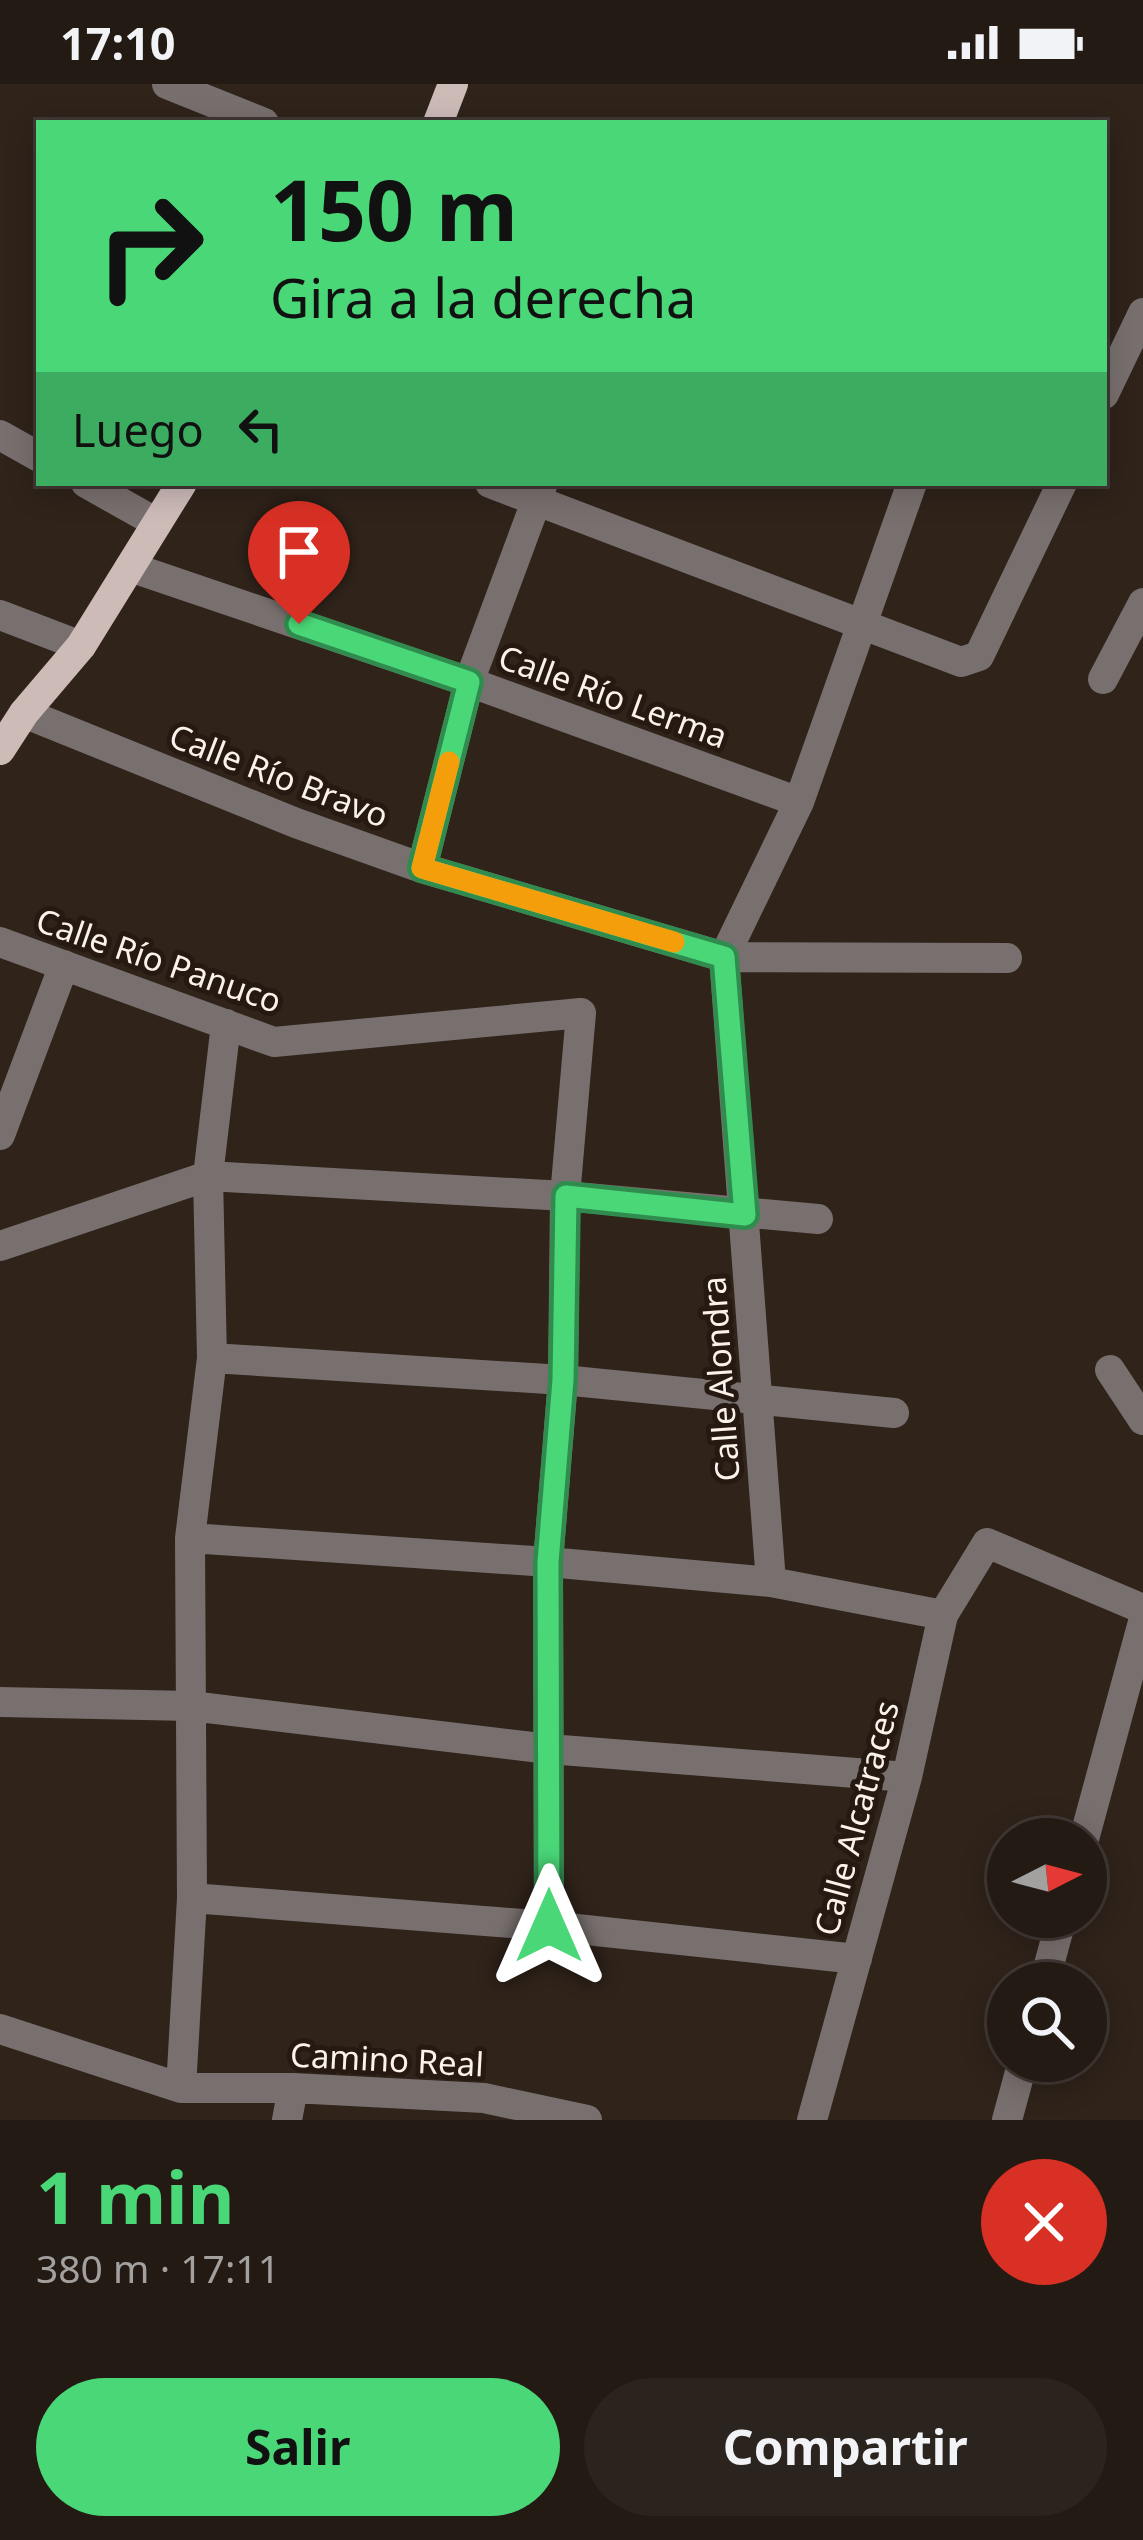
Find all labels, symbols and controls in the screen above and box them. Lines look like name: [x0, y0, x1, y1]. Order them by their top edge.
text: 17:10: [60, 12, 176, 73]
text: 150 m: [270, 151, 518, 266]
icon: right: [72, 168, 228, 324]
text: Gira a la derecha: [270, 260, 696, 334]
icon: left: [228, 396, 294, 462]
text: Luego: [72, 399, 204, 460]
pin: [248, 501, 350, 624]
icon: arrive: [266, 519, 332, 585]
street label: Calle Río Lerma: [493, 634, 733, 758]
street label: Calle Río Bravo: [163, 713, 395, 837]
street label: Calle Río Panuco: [31, 897, 287, 1023]
street label: Calle Alondra: [690, 1275, 750, 1483]
street label: Calle Alcatraces: [803, 1696, 909, 1940]
north arrow: [987, 1818, 1107, 1938]
map controls: [987, 1818, 1107, 2082]
position arrow: [486, 1863, 612, 1989]
button: search: [987, 1962, 1107, 2082]
street label: Camino Real: [289, 2031, 485, 2087]
text: 1 min: [36, 2147, 234, 2245]
button: close: [981, 2159, 1107, 2285]
text: 380 m · 17:11: [36, 2241, 280, 2294]
button: Salir: [36, 2378, 560, 2516]
button: Compartir: [584, 2378, 1107, 2516]

